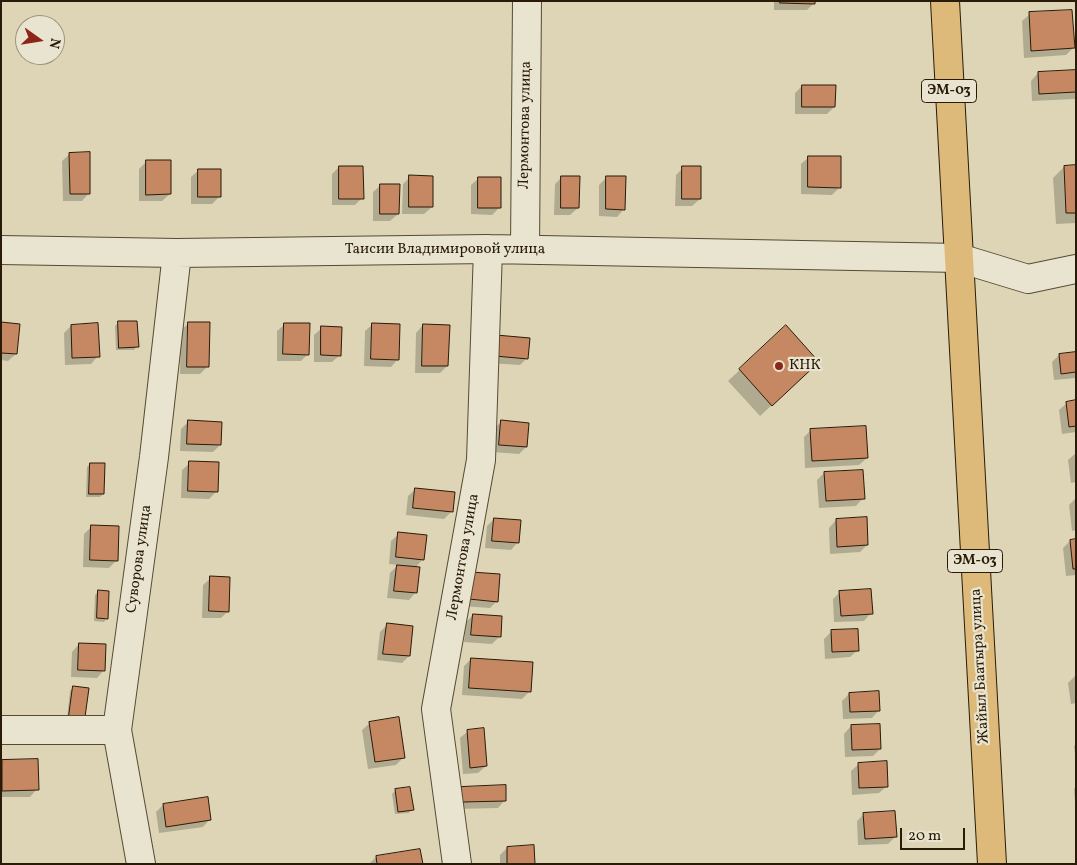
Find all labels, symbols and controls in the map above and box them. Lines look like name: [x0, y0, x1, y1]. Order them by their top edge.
north arrow: [15, 15, 65, 65]
text: N: [44, 36, 65, 50]
street label: Лермонтова улица: [516, 61, 536, 189]
road number: ЭМ-03: [922, 80, 976, 102]
street label: Таисии Владимировой улица: [345, 241, 545, 259]
place label: КНК: [789, 357, 821, 375]
marker: КНК: [773, 360, 785, 372]
street label: Лермонтова улица: [444, 492, 484, 622]
street label: Суворова улица: [123, 504, 157, 614]
road number: ЭМ-03: [948, 550, 1002, 572]
street label: Жайыл Баатыра улица: [968, 588, 994, 744]
scale bar: [902, 818, 967, 850]
text: 20 m: [908, 826, 941, 847]

